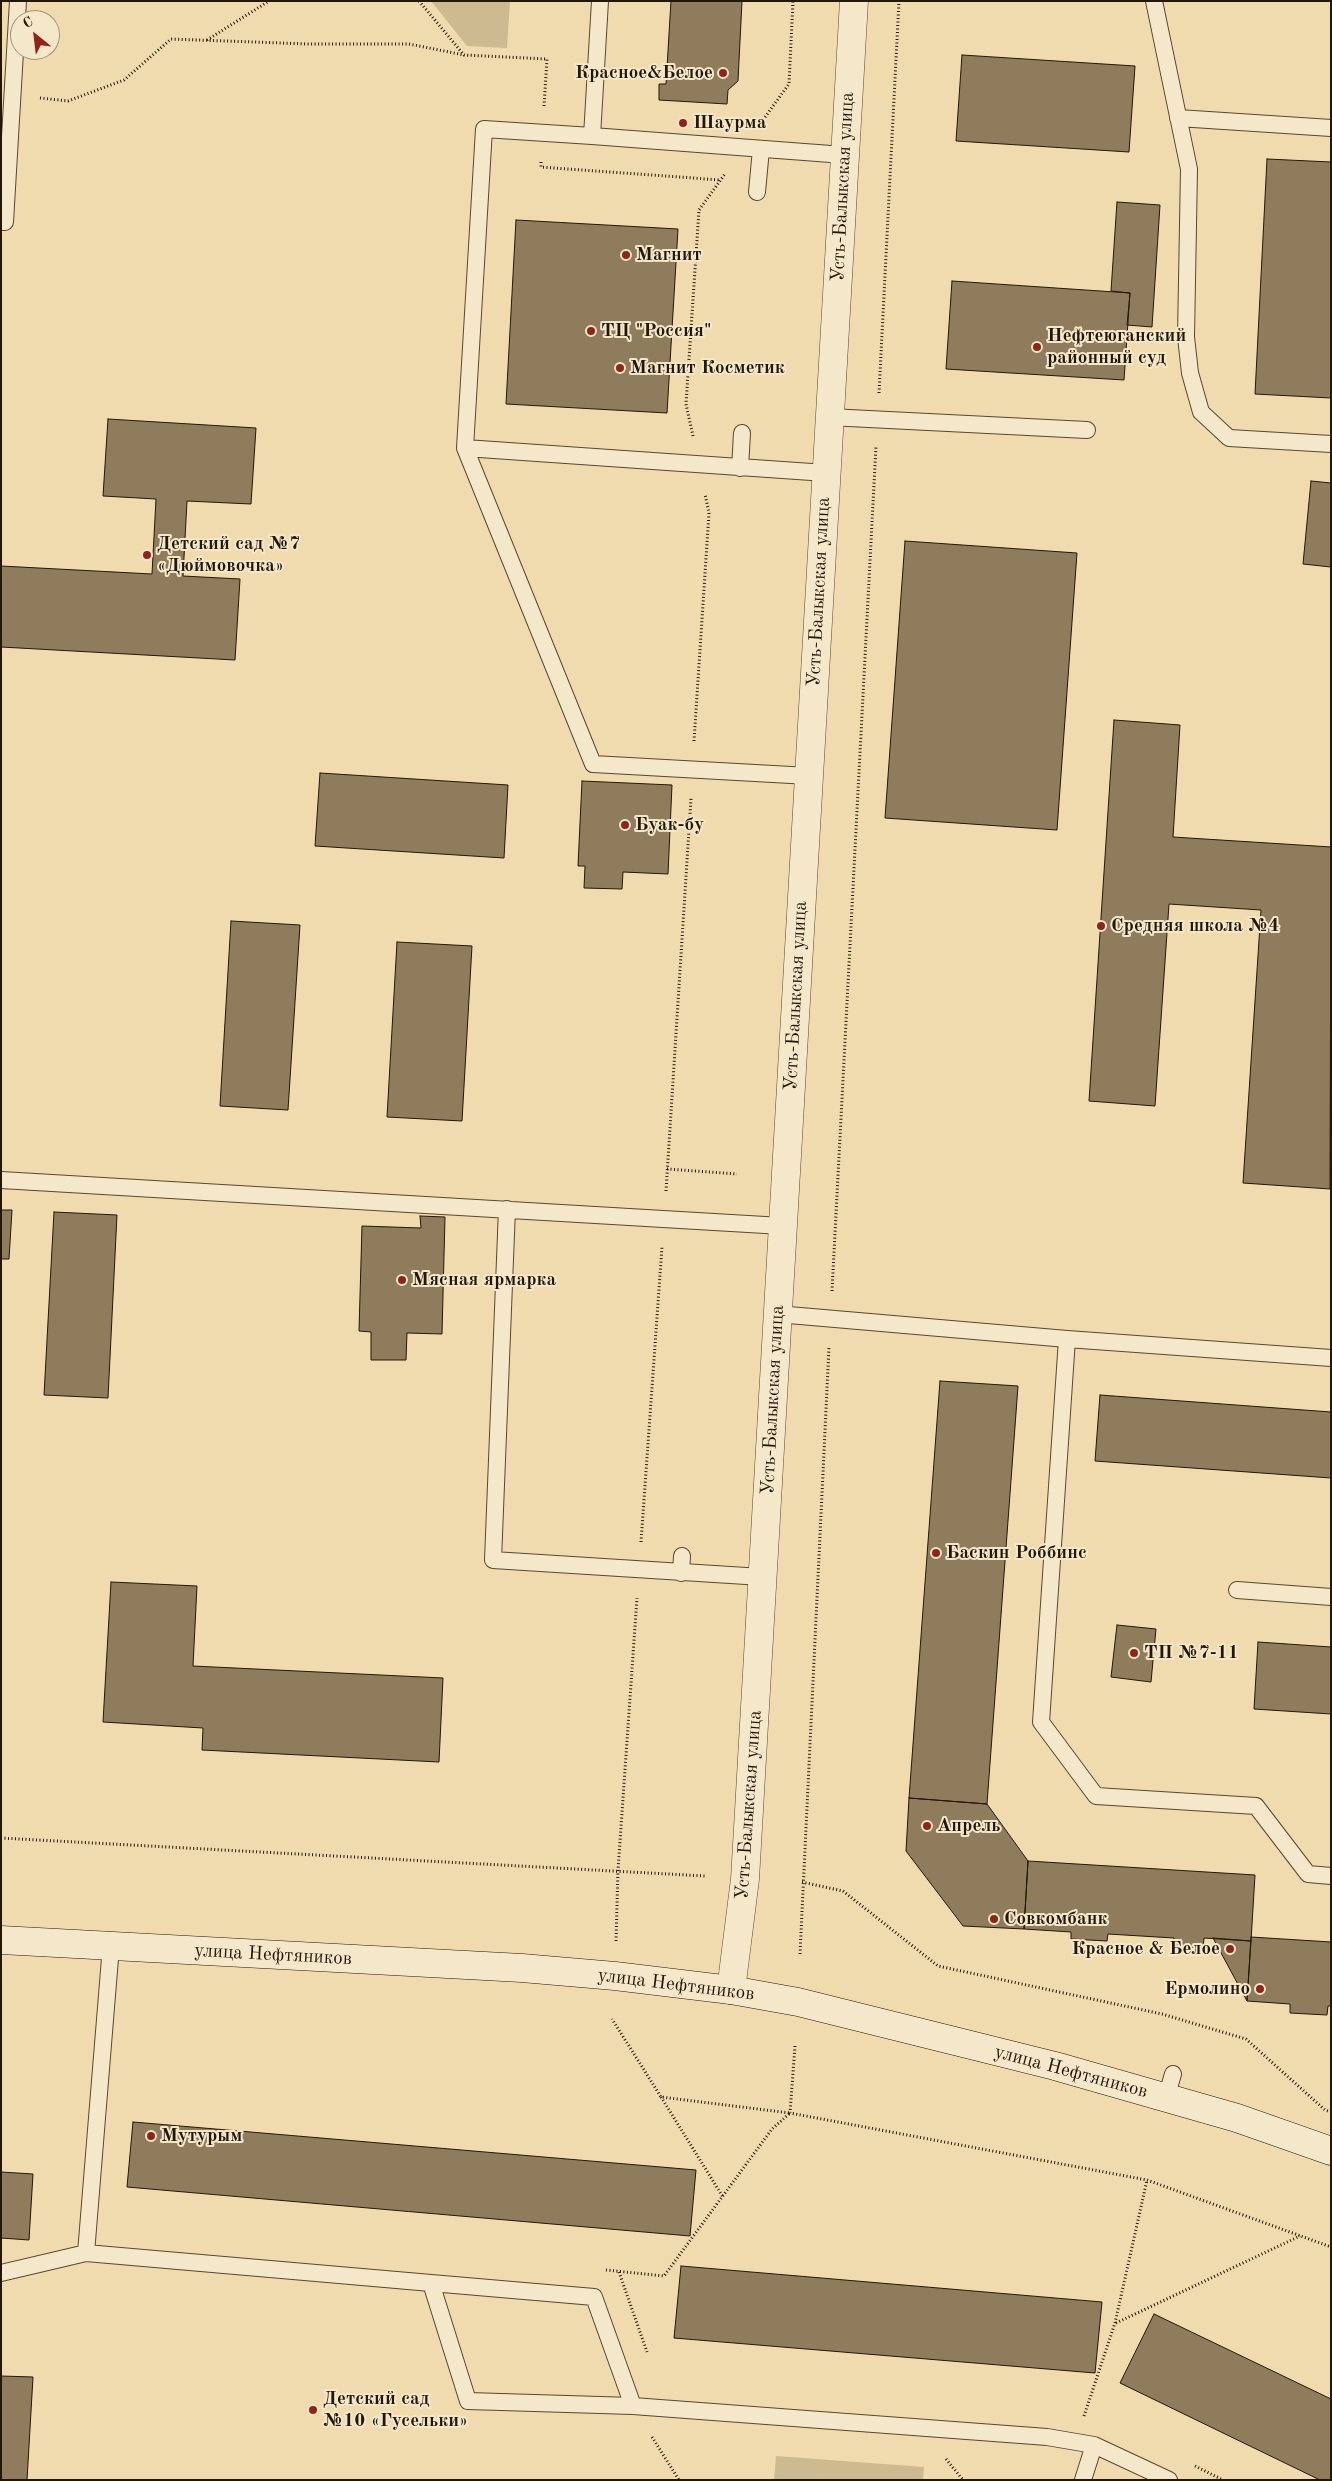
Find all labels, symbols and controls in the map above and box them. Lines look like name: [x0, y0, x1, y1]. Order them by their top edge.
north arrow: [10, 10, 60, 60]
text: С: [21, 14, 36, 31]
place label: Красное&Белое: [575, 62, 713, 84]
marker: Красное&Белое: [717, 67, 729, 79]
street label: Усть-Балыкская улица: [827, 92, 859, 282]
place label: Шаурма: [693, 112, 766, 134]
marker: Шаурма: [677, 117, 689, 129]
place label: Магнит: [636, 244, 702, 266]
marker: Магнит: [620, 249, 632, 261]
place label: ТЦ "Россия": [601, 320, 712, 342]
marker: ТЦ "Россия": [585, 325, 597, 337]
place label: Нефтеюганский районный суд: [1047, 325, 1186, 369]
marker: Нефтеюганский районный суд: [1031, 341, 1043, 353]
place label: Магнит Косметик: [630, 357, 785, 379]
marker: Магнит Косметик: [614, 362, 626, 374]
street label: Усть-Балыкская улица: [803, 497, 835, 687]
place label: Детский сад №7 «Дюймовочка»: [157, 533, 300, 577]
marker: Детский сад №7 «Дюймовочка»: [141, 549, 153, 561]
place label: Буак-бу: [635, 814, 704, 836]
marker: Буак-бу: [619, 819, 631, 831]
street label: Усть-Балыкская улица: [780, 901, 812, 1091]
place label: Средняя школа №4: [1111, 915, 1279, 937]
marker: Средняя школа №4: [1095, 920, 1107, 932]
place label: Мясная ярмарка: [412, 1269, 556, 1291]
marker: Мясная ярмарка: [396, 1274, 408, 1286]
street label: Усть-Балыкская улица: [757, 1305, 789, 1495]
place label: Баскин Роббинс: [946, 1542, 1087, 1564]
marker: Баскин Роббинс: [930, 1547, 942, 1559]
place label: ТП №7-11: [1144, 1642, 1239, 1664]
marker: ТП №7-11: [1128, 1647, 1140, 1659]
street label: Усть-Балыкская улица: [731, 1709, 767, 1901]
place label: Апрель: [937, 1815, 1001, 1837]
marker: Апрель: [921, 1820, 933, 1832]
place label: Совкомбанк: [1004, 1908, 1107, 1930]
marker: Совкомбанк: [988, 1913, 1000, 1925]
place label: Красное & Белое: [1071, 1938, 1220, 1960]
street label: улица Нефтяников: [194, 1939, 352, 1971]
marker: Красное & Белое: [1224, 1943, 1236, 1955]
street label: улица Нефтяников: [596, 1964, 756, 2006]
place label: Ермолино: [1164, 1978, 1250, 2000]
marker: Ермолино: [1254, 1983, 1266, 1995]
street label: улица Нефтяников: [992, 2041, 1150, 2103]
place label: Мутурым: [161, 2125, 243, 2147]
marker: Мутурым: [145, 2130, 157, 2142]
place label: Детский сад №10 «Гусельки»: [323, 2388, 468, 2432]
marker: Детский сад №10 «Гусельки»: [307, 2404, 319, 2416]

